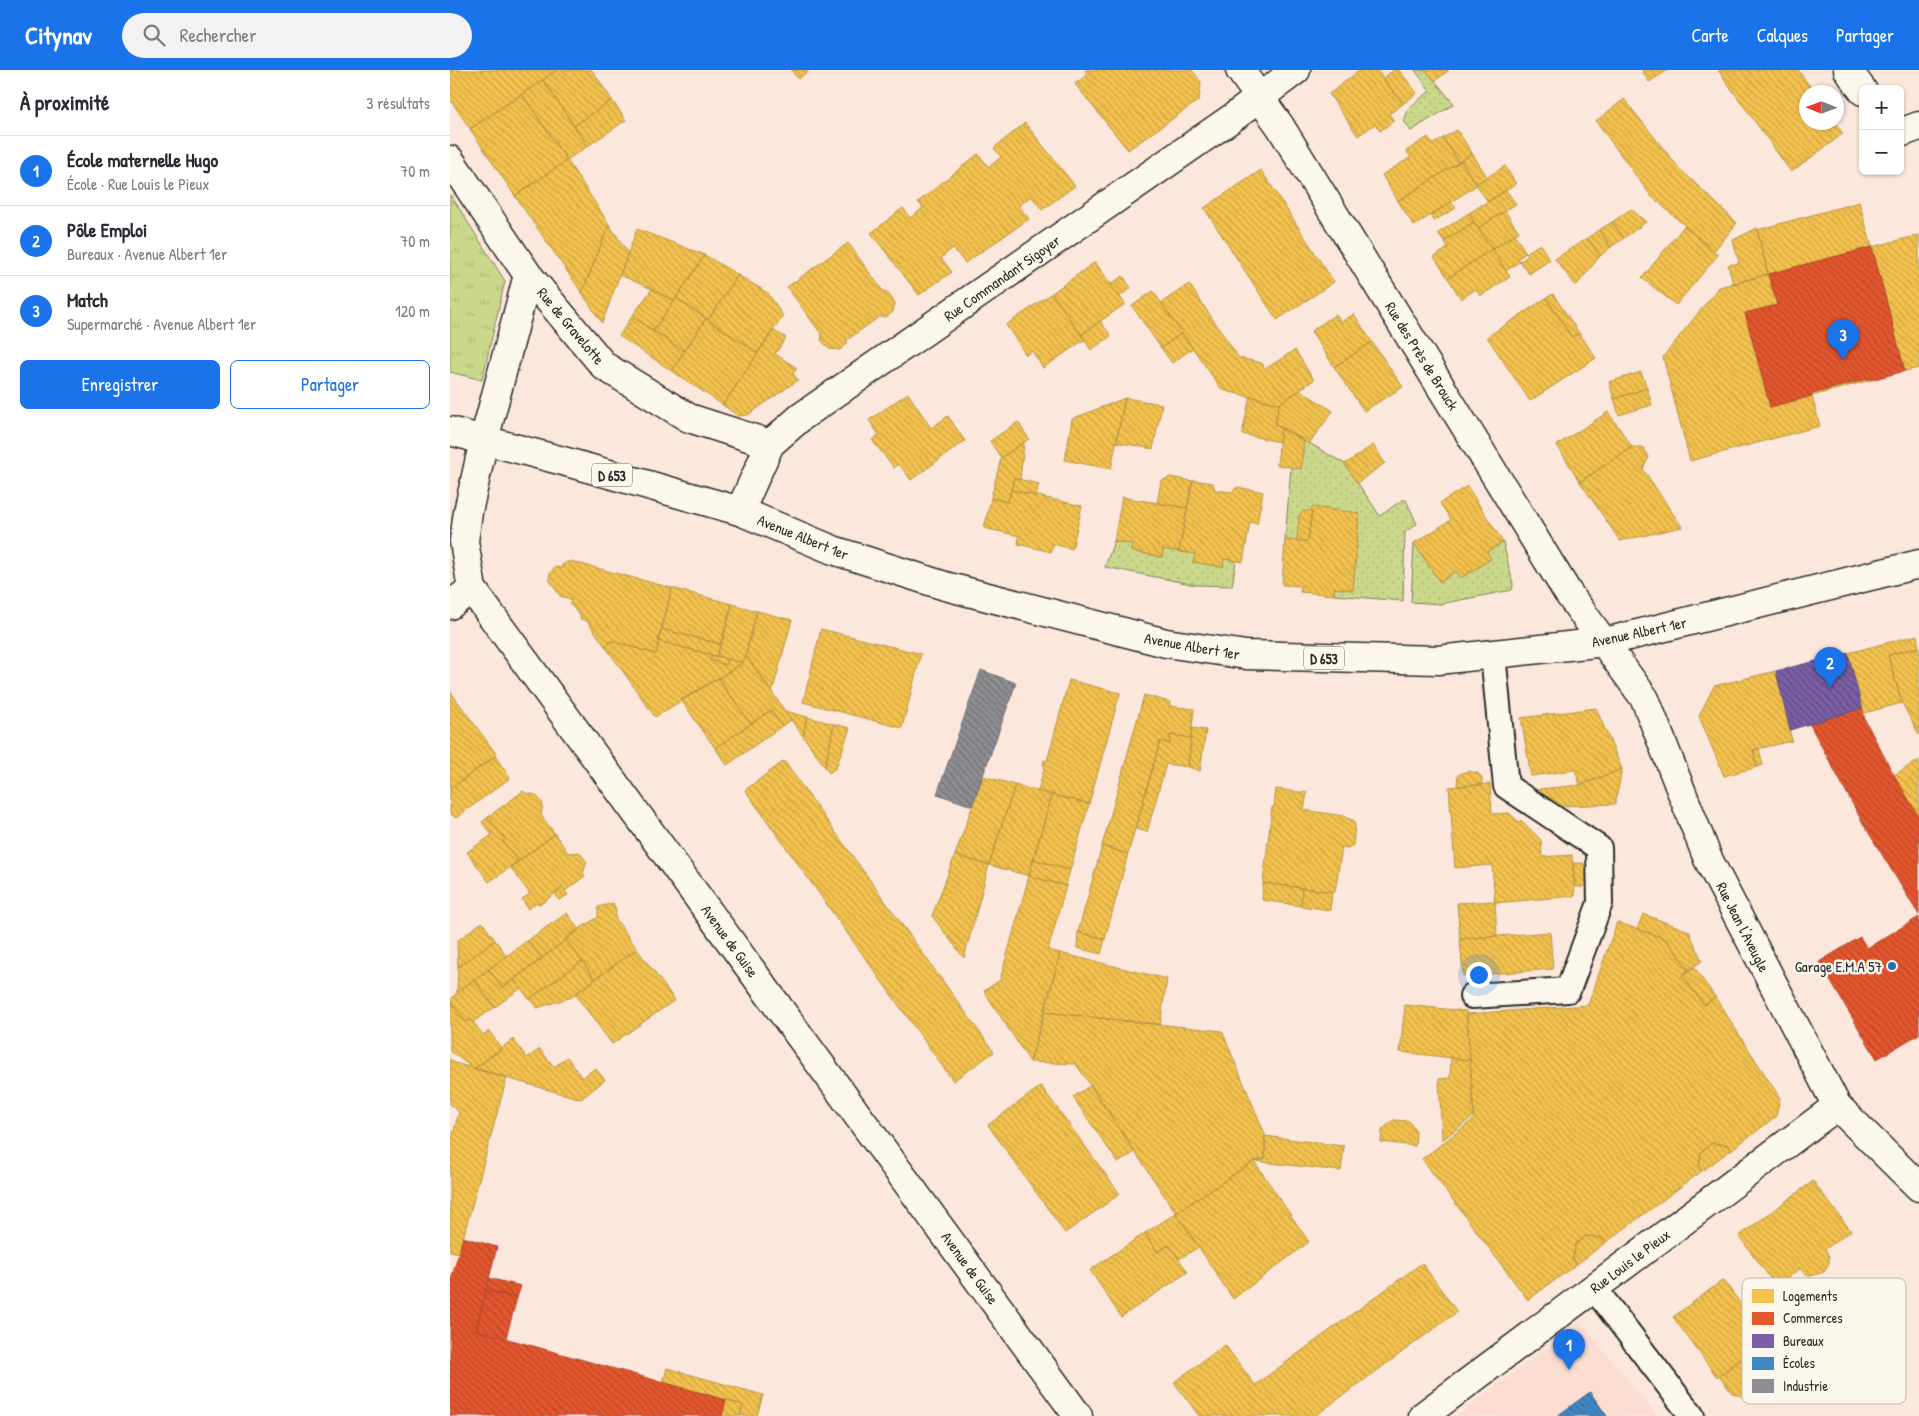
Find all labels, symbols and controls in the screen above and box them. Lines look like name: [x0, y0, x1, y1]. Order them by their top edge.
search box: [122, 13, 472, 58]
text: Citynav: [25, 19, 92, 51]
icon: search: [140, 21, 168, 49]
text: Rechercher: [180, 22, 256, 48]
text: Carte: [1691, 23, 1729, 48]
text: Calques: [1757, 23, 1808, 48]
text: Partager: [1836, 23, 1894, 48]
north arrow: [1799, 85, 1844, 130]
map controls: [1859, 85, 1904, 175]
button: +: [1859, 85, 1904, 130]
text: À proximité: [20, 88, 109, 117]
text: 3 résultats: [366, 92, 430, 114]
button: −: [1859, 130, 1904, 175]
text: École maternelle Hugo: [67, 147, 218, 173]
text: 1: [33, 160, 39, 182]
text: 70 m: [400, 160, 430, 182]
text: École · Rue Louis le Pieux: [67, 173, 209, 195]
text: Pôle Emploi: [67, 217, 147, 243]
text: 2: [32, 230, 40, 252]
text: 70 m: [400, 230, 430, 252]
street label: Rue Commandant Sigoyer: [940, 230, 1065, 326]
text: Bureaux · Avenue Albert 1er: [67, 243, 227, 265]
street label: Rue de Gravelotte: [533, 283, 609, 369]
text: Match: [67, 287, 108, 313]
street label: Rue des Près de Brouck: [1380, 298, 1464, 414]
text: 3: [32, 300, 40, 322]
text: 120 m: [395, 300, 430, 322]
text: Supermarché · Avenue Albert 1er: [67, 313, 256, 335]
pin: 3: [1827, 319, 1859, 360]
button: Enregistrer: [20, 360, 220, 409]
button: Partager: [230, 360, 430, 409]
road number: D 653: [592, 464, 632, 486]
street label: Avenue Albert 1er: [754, 509, 852, 565]
street label: Avenue Albert 1er: [1590, 612, 1689, 652]
street label: Avenue Albert 1er: [1143, 627, 1242, 665]
road number: D 653: [1304, 646, 1344, 670]
pin: 2: [1814, 647, 1846, 688]
street label: Rue Jean l'Aveugle: [1711, 878, 1775, 976]
street label: Avenue de Guise: [697, 900, 764, 982]
place label: Garage E.M.A 57: [1795, 956, 1882, 977]
marker: Garage E.M.A 57: [1886, 960, 1898, 972]
your location: [1466, 962, 1492, 988]
street label: Rue Louis le Pieux: [1586, 1224, 1675, 1298]
street label: Avenue de Guise: [937, 1227, 1004, 1309]
legend: [1742, 1278, 1906, 1404]
text: Logements: [1783, 1286, 1837, 1306]
text: Commerces: [1783, 1308, 1843, 1327]
pin: 1: [1553, 1329, 1585, 1370]
text: Bureaux: [1783, 1331, 1824, 1350]
text: Écoles: [1783, 1353, 1815, 1372]
text: Industrie: [1783, 1376, 1828, 1395]

